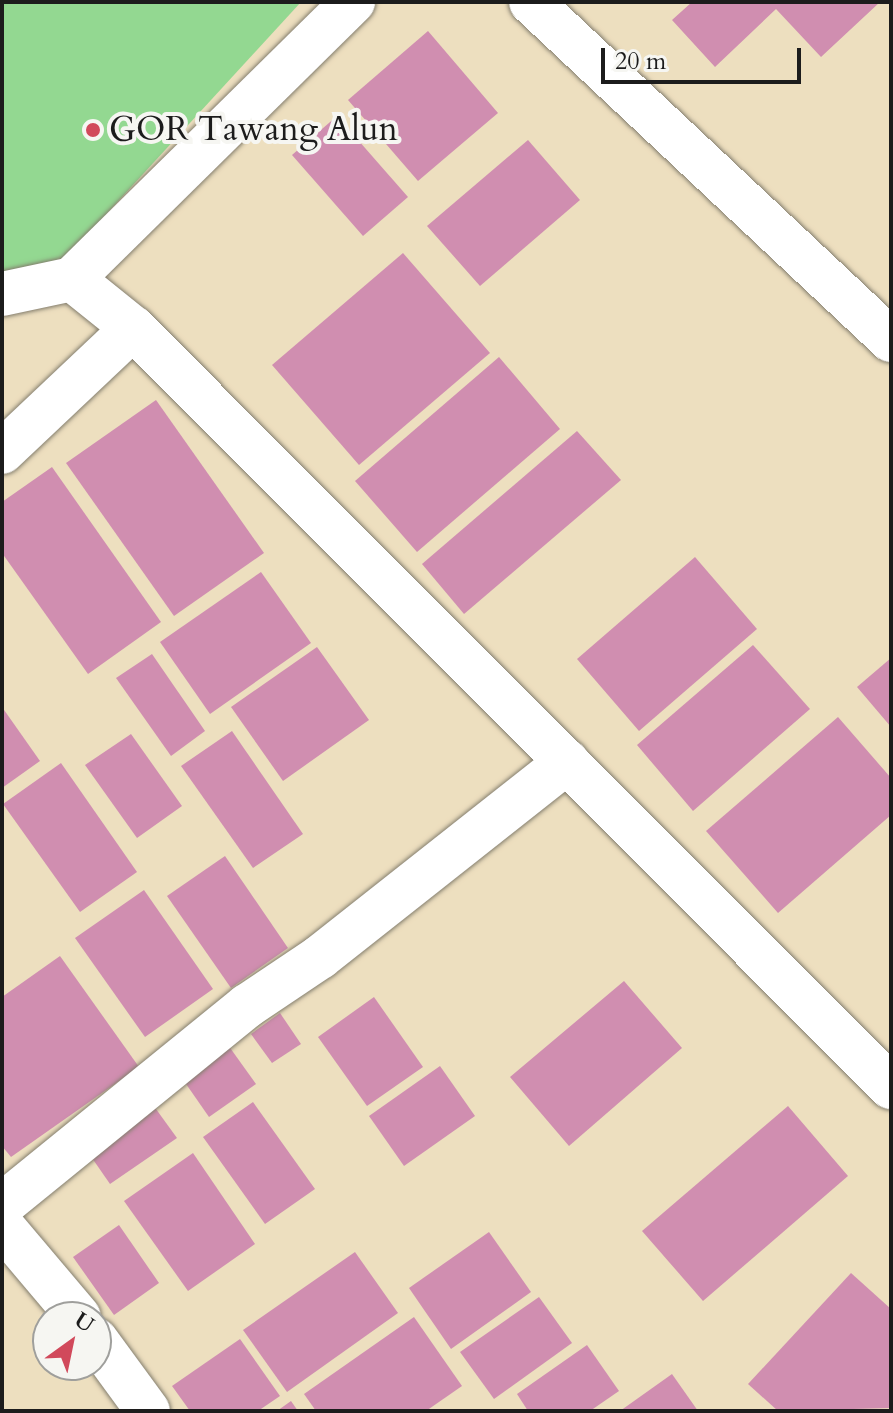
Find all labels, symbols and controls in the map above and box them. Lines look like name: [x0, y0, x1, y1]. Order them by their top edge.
scale bar: [605, 32, 805, 82]
text: 20 m: [615, 45, 666, 78]
place label: GOR Tawang Alun: [109, 110, 398, 150]
marker: GOR Tawang Alun: [84, 121, 102, 139]
north arrow: [32, 1301, 112, 1381]
text: U: [68, 1305, 100, 1340]

